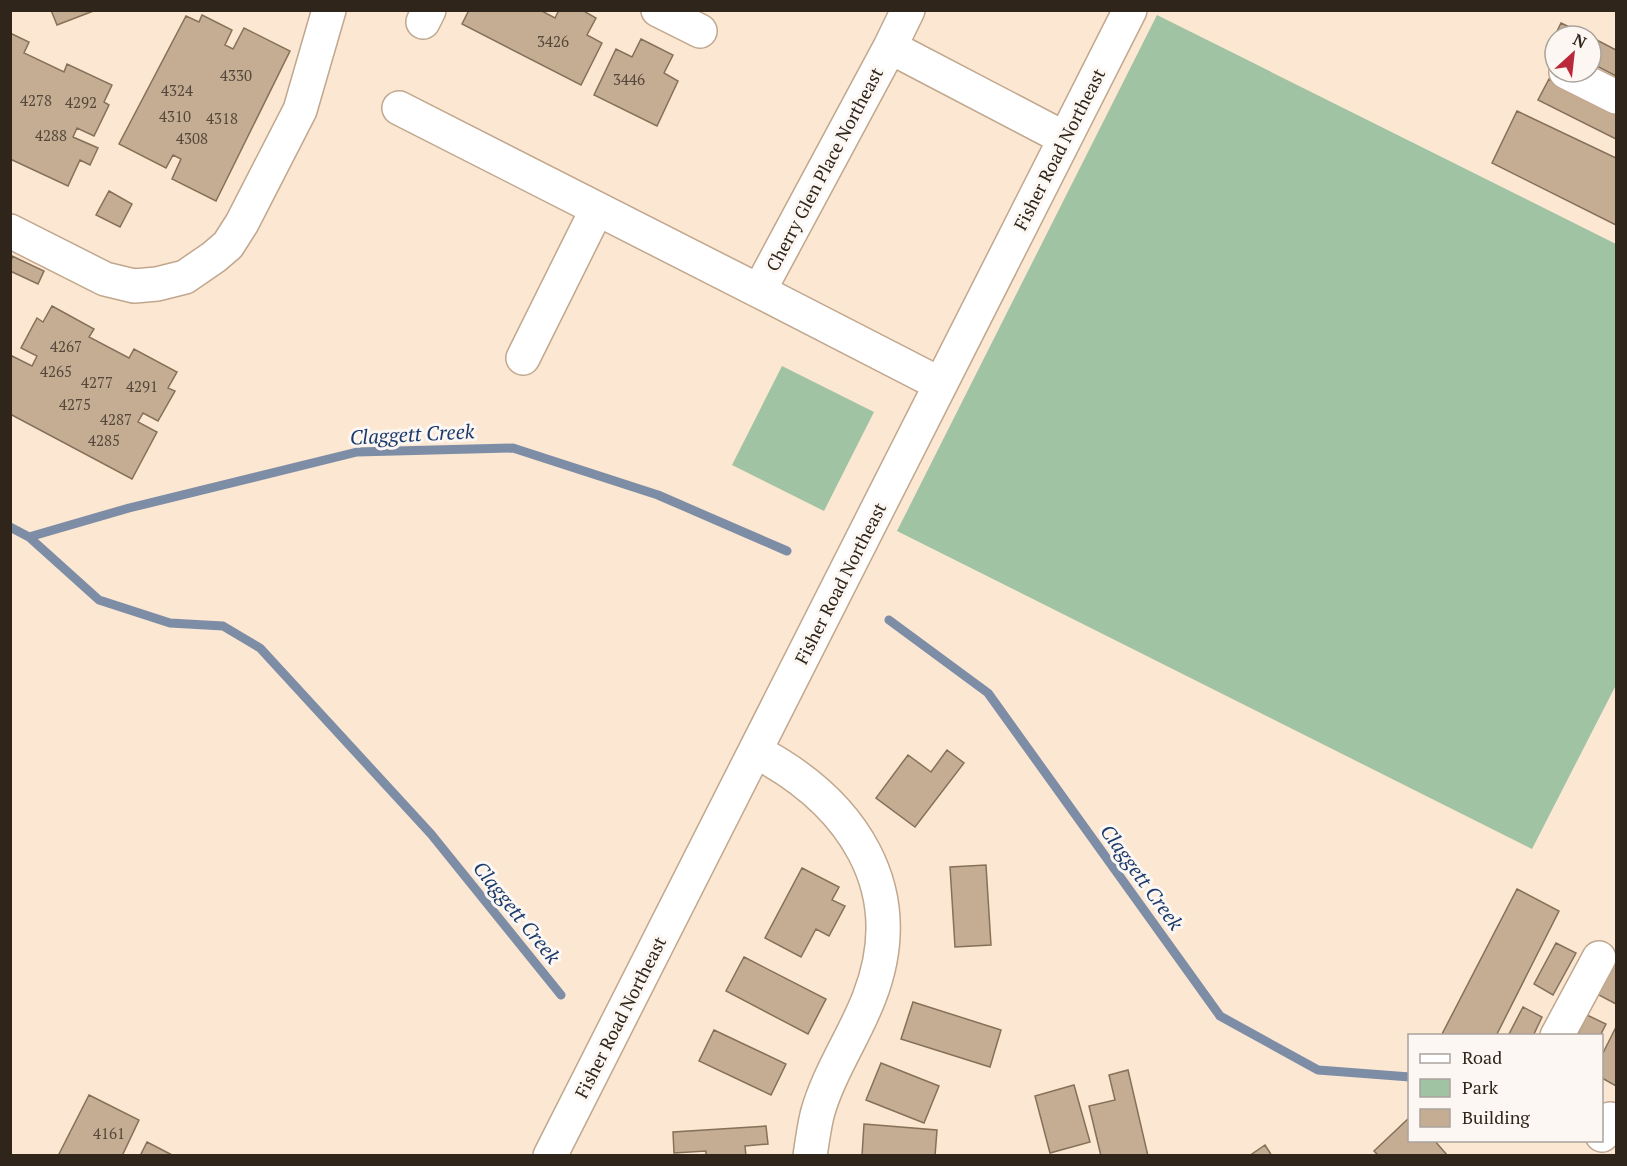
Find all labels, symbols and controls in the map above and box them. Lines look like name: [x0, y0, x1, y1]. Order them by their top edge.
north arrow: [1543, 24, 1603, 84]
text: N: [1569, 28, 1590, 53]
house number: 3426: [537, 31, 569, 51]
street label: Cherry Glen Place Northeast: [760, 63, 888, 275]
street label: Fisher Road Northeast: [1008, 64, 1110, 234]
house number: 4330: [220, 65, 252, 85]
house number: 3446: [613, 69, 645, 89]
house number: 4324: [161, 80, 193, 100]
house number: 4278: [20, 90, 52, 110]
house number: 4292: [65, 92, 97, 112]
house number: 4310: [159, 106, 191, 126]
house number: 4318: [206, 108, 238, 128]
house number: 4288: [35, 125, 67, 145]
house number: 4308: [176, 128, 208, 148]
house number: 4267: [50, 336, 82, 356]
house number: 4265: [40, 361, 72, 381]
house number: 4277: [81, 372, 113, 392]
house number: 4291: [126, 376, 158, 396]
house number: 4275: [59, 394, 91, 414]
house number: 4287: [100, 409, 132, 429]
water label: Claggett Creek: [349, 417, 475, 451]
house number: 4285: [88, 430, 120, 450]
street label: Fisher Road Northeast: [789, 498, 891, 668]
water label: Claggett Creek: [1094, 819, 1190, 936]
water label: Claggett Creek: [467, 855, 567, 969]
street label: Fisher Road Northeast: [569, 932, 671, 1102]
legend: [1408, 1034, 1603, 1142]
text: Road: [1462, 1045, 1502, 1069]
text: Park: [1462, 1075, 1499, 1099]
text: Building: [1462, 1105, 1530, 1129]
house number: 4161: [93, 1123, 125, 1143]

